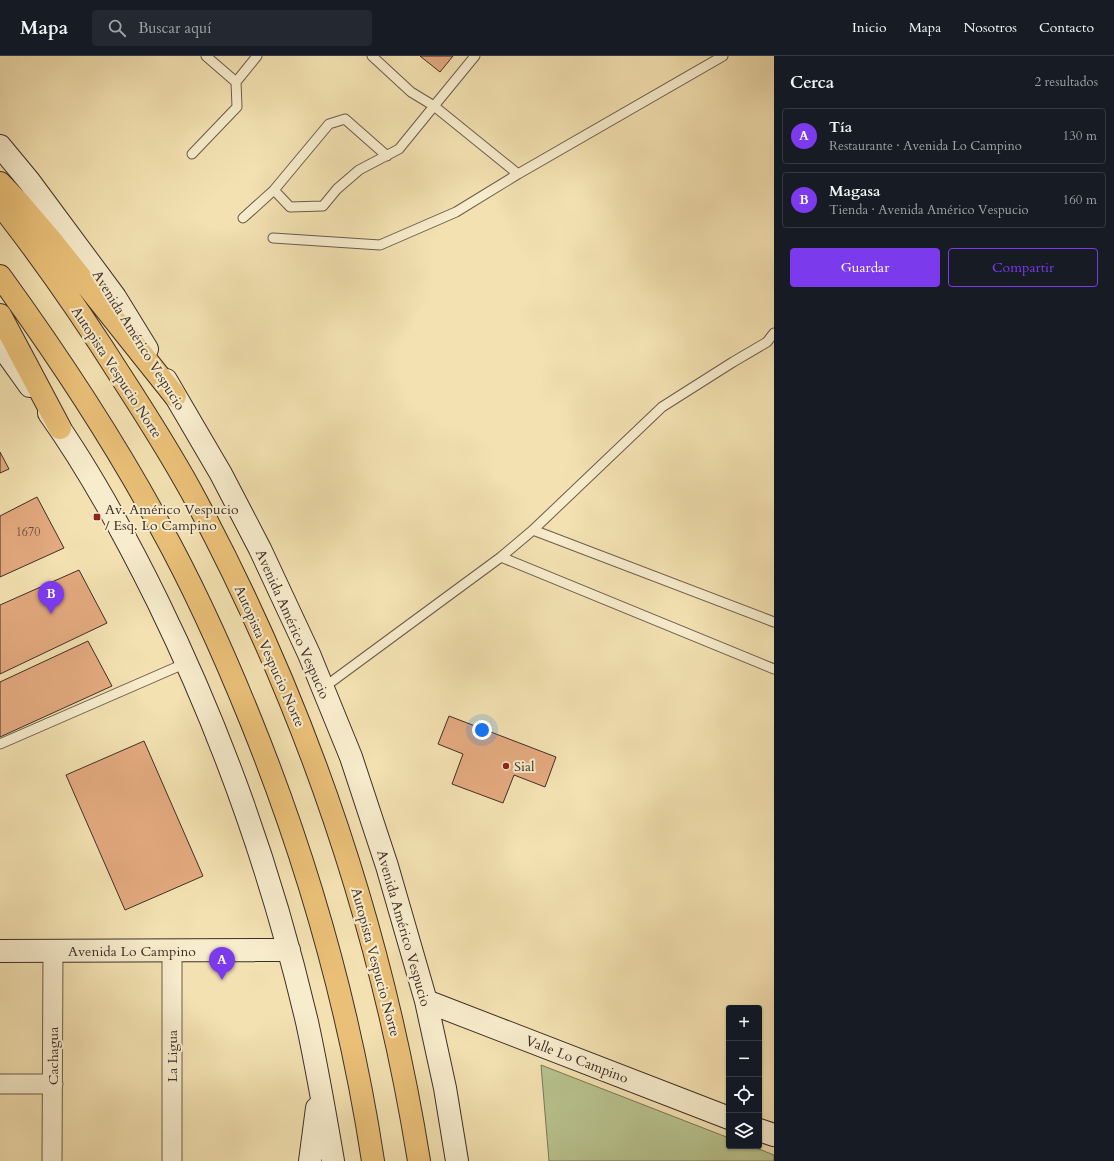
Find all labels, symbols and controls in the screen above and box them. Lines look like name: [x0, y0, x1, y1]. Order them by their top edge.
search box: [92, 10, 372, 46]
text: Mapa: [20, 15, 68, 41]
icon: search: [106, 17, 128, 39]
text: Buscar aquí: [138, 18, 211, 38]
text: Inicio: [852, 18, 887, 37]
text: Mapa: [909, 18, 941, 37]
text: Nosotros: [963, 18, 1017, 37]
text: Contacto: [1039, 18, 1094, 37]
text: Cerca: [790, 71, 834, 94]
text: 2 resultados: [1034, 73, 1098, 91]
text: Tía: [829, 117, 852, 137]
text: A: [799, 127, 809, 145]
text: 130 m: [1063, 127, 1097, 145]
text: Restaurante · Avenida Lo Campino: [829, 137, 1022, 155]
text: Magasa: [829, 181, 880, 201]
text: B: [799, 191, 809, 209]
text: 160 m: [1063, 191, 1097, 209]
text: Tienda · Avenida Américo Vespucio: [829, 201, 1029, 219]
button: Guardar: [790, 248, 940, 287]
button: Compartir: [948, 248, 1098, 287]
street label: Avenida Américo Vespucio: [88, 267, 190, 414]
street label: Autopista Vespucio Norte: [67, 303, 166, 442]
place label: Av. Américo Vespucio / Esq. Lo Campino: [105, 500, 239, 535]
marker: Av. Américo Vespucio / Esq. Lo Campino: [92, 512, 102, 522]
house number: 1670: [16, 524, 40, 540]
street label: Avenida Américo Vespucio: [251, 546, 334, 702]
pin: B: [38, 581, 64, 614]
street label: Autopista Vespucio Norte: [230, 582, 309, 730]
your location: [472, 720, 492, 740]
place label: Sial: [514, 757, 535, 776]
marker: Sial: [501, 761, 511, 771]
street label: Avenida Américo Vespucio: [372, 848, 435, 1009]
street label: Autopista Vespucio Norte: [346, 886, 405, 1039]
street label: Avenida Lo Campino: [68, 942, 196, 961]
pin: A: [209, 947, 235, 980]
map controls: [726, 1005, 762, 1149]
button: +: [726, 1005, 762, 1041]
street label: Cachagua: [44, 1027, 63, 1085]
street label: La Ligua: [163, 1030, 182, 1082]
street label: Valle Lo Campino: [523, 1031, 631, 1088]
button: −: [726, 1041, 762, 1077]
button: locate: [726, 1077, 762, 1113]
button: layers: [726, 1113, 762, 1149]

